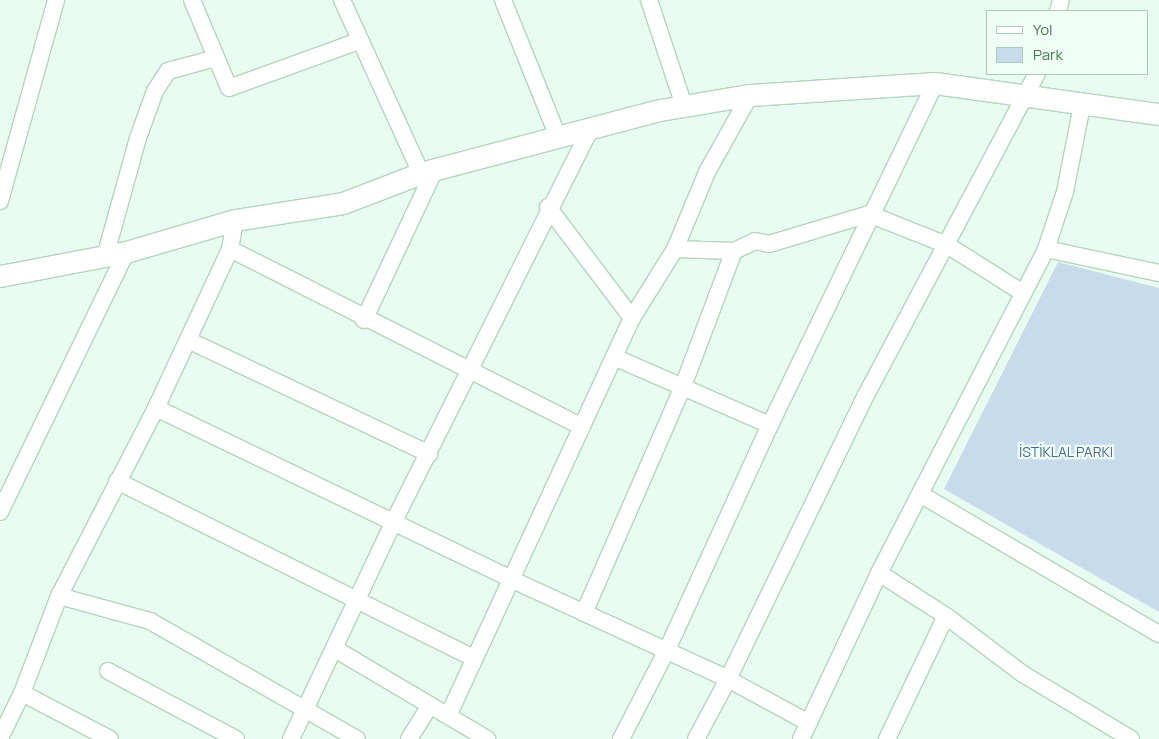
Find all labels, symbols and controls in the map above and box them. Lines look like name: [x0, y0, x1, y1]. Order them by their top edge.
legend: [986, 10, 1149, 75]
text: Yol: [1033, 19, 1053, 40]
text: Park: [1033, 44, 1063, 65]
park label: İSTİKLAL PARKI: [1019, 444, 1113, 460]

